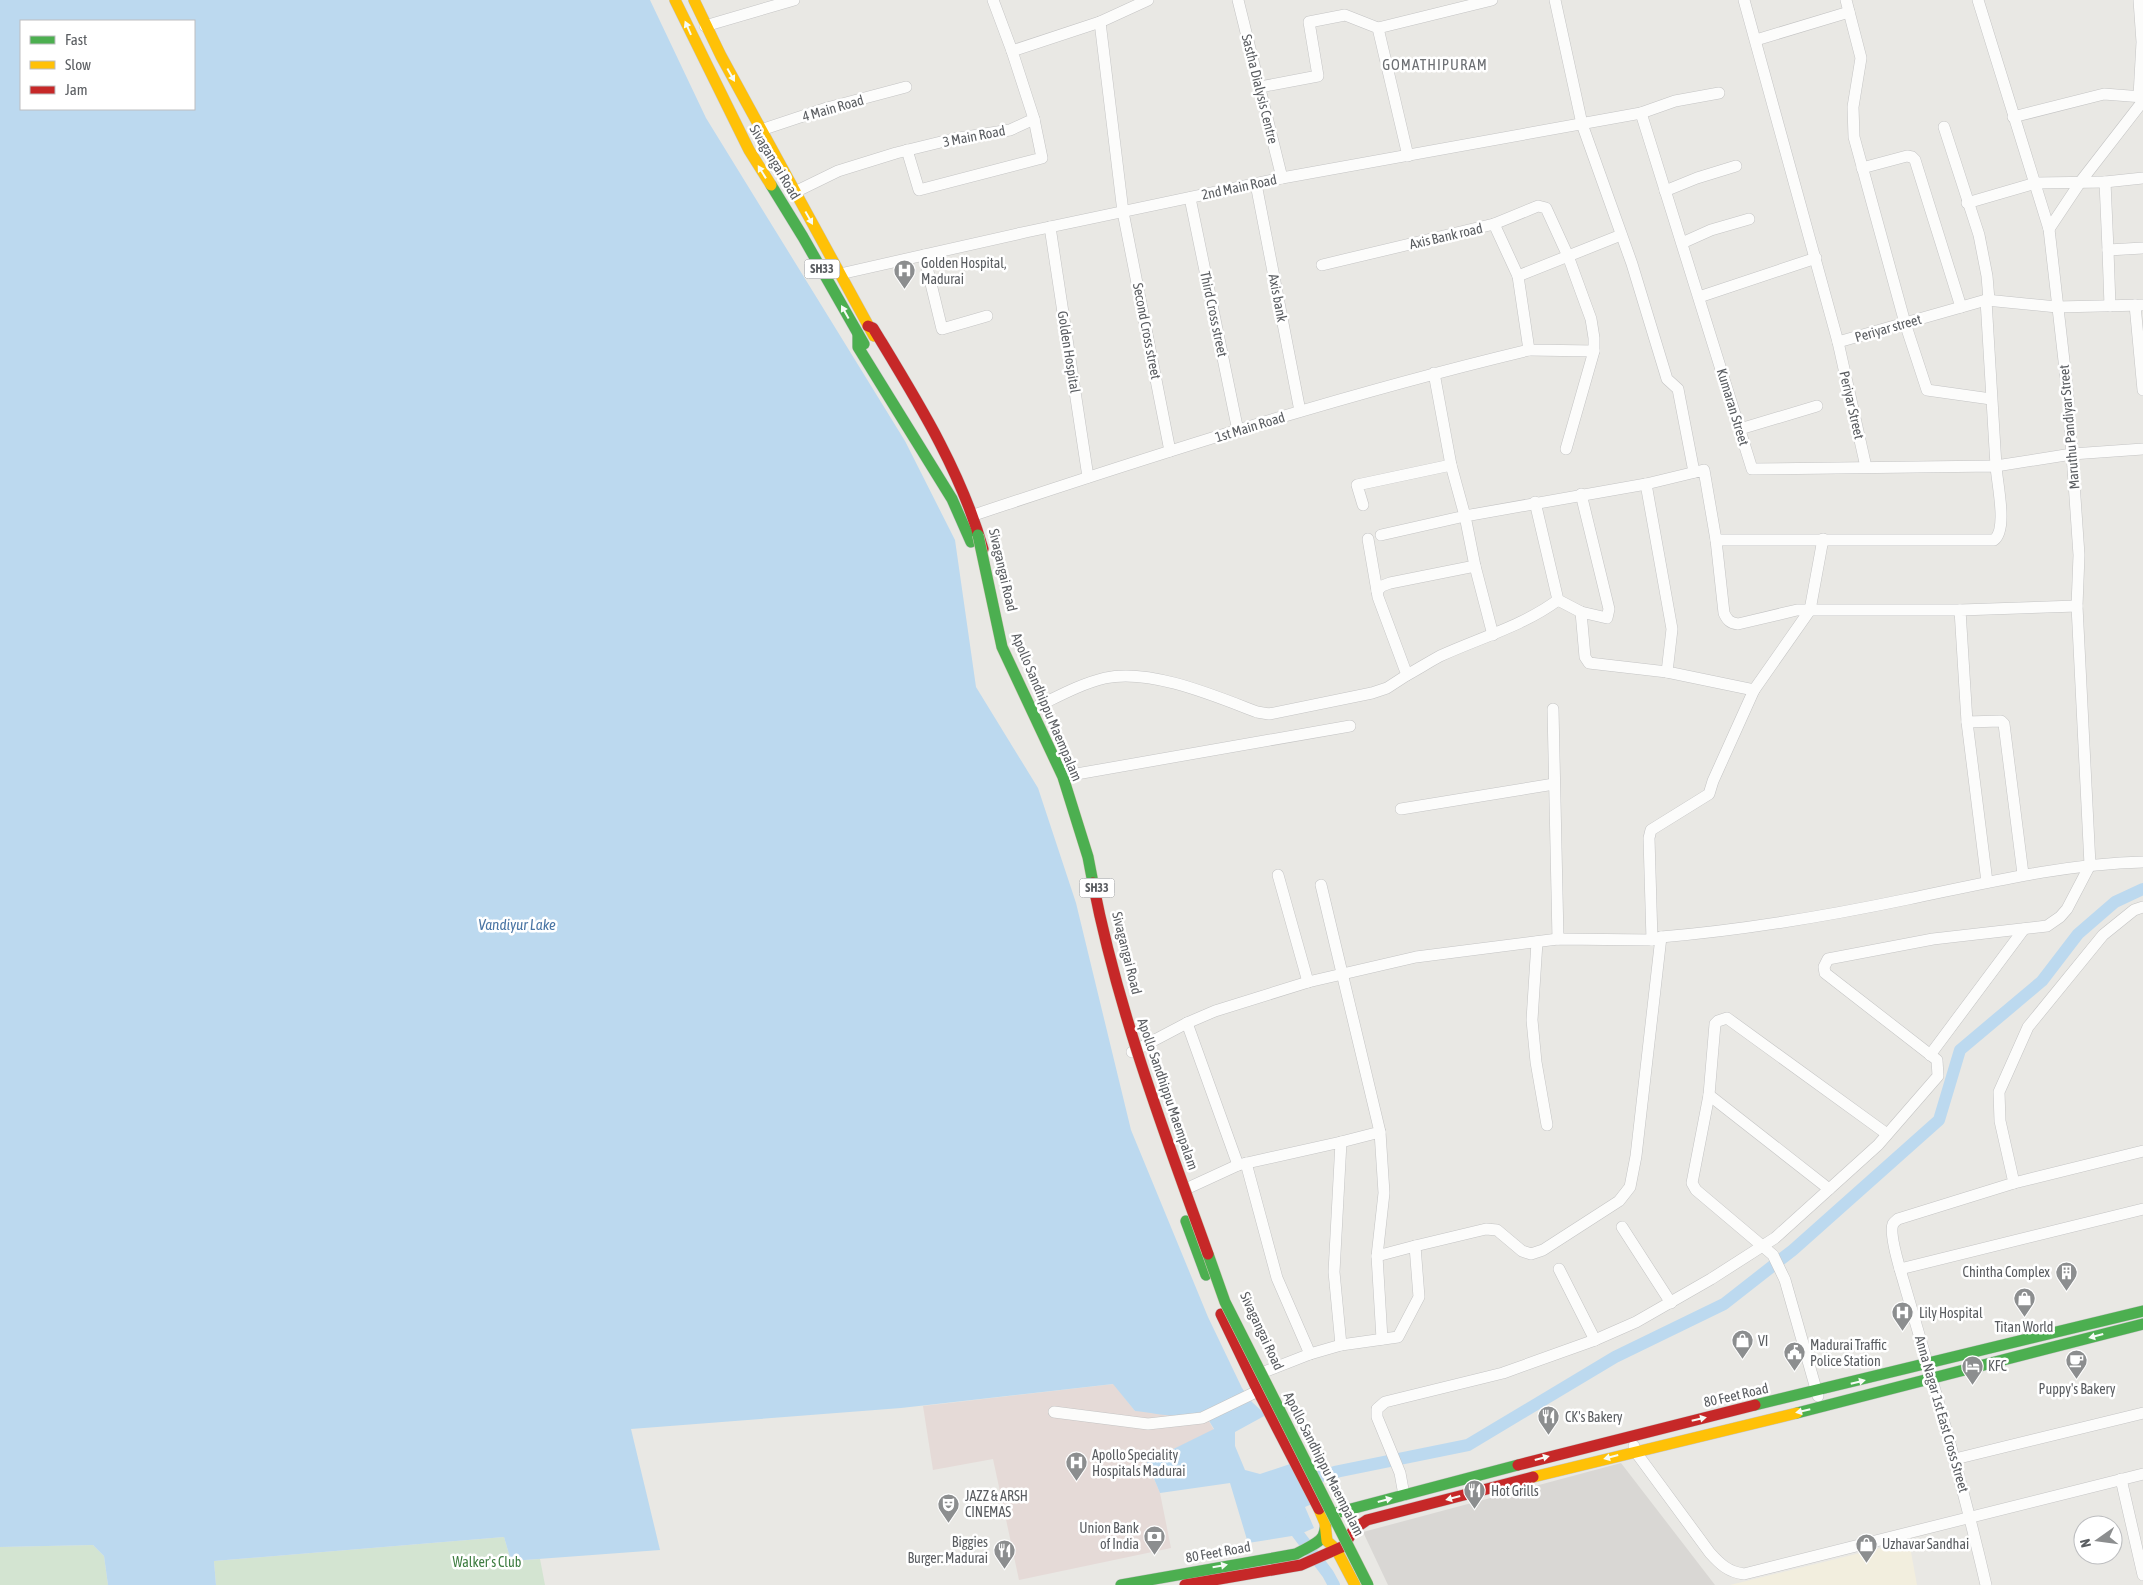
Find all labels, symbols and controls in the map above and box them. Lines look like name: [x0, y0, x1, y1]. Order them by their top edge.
legend: [20, 20, 195, 110]
one-way arrow: [683, 21, 691, 35]
text: Fast: [65, 31, 87, 48]
street label: Sastha Dialysis Centre: [1239, 32, 1281, 146]
text: Slow: [65, 56, 91, 73]
district label: GOMATHIPURAM: [1382, 56, 1488, 73]
one-way arrow: [727, 68, 735, 82]
text: Jam: [65, 81, 88, 98]
street label: 4 Main Road: [800, 92, 866, 124]
street label: Sivagangai Road: [746, 122, 804, 202]
street label: 3 Main Road: [942, 122, 1006, 150]
one-way arrow: [758, 165, 767, 179]
street label: 2nd Main Road: [1200, 171, 1278, 203]
one-way arrow: [805, 210, 813, 225]
street label: Axis Bank road: [1408, 220, 1484, 252]
place label: Golden Hospital, Madurai: [921, 255, 1007, 287]
hospital icon: Golden Hospital, Madurai: [893, 259, 917, 290]
road number: SH33: [804, 260, 840, 278]
street label: Third Cross street: [1197, 270, 1231, 358]
street label: Axis bank: [1266, 273, 1290, 323]
street label: Second Cross street: [1130, 281, 1164, 381]
one-way arrow: [841, 304, 849, 319]
street label: Golden Hospital: [1055, 310, 1083, 395]
street label: Periyar street: [1853, 311, 1923, 345]
street label: Maruthu Pandiyar Street: [2056, 364, 2082, 490]
street label: Kumaran Street: [1714, 366, 1752, 448]
street label: Periyar Street: [1836, 369, 1868, 441]
street label: 1st Main Road: [1213, 409, 1287, 445]
street label: Sivagangai Road: [986, 527, 1020, 613]
street label: Apollo Sandhippu Maempalam: [1008, 631, 1086, 783]
road number: SH33: [1080, 878, 1114, 898]
street label: Sivagangai Road: [1109, 910, 1145, 996]
water label: Vandiyur Lake: [478, 916, 556, 933]
street label: Apollo Sandhippu Maempalam: [1134, 1016, 1202, 1172]
building icon: Chintha Complex: [2054, 1260, 2078, 1291]
place label: Chintha Complex: [1963, 1264, 2050, 1280]
shop icon: Titan World: [2012, 1287, 2036, 1318]
street label: Sivagangai Road: [1237, 1289, 1287, 1373]
hospital icon: Lily Hospital: [1891, 1301, 1915, 1332]
place label: Lily Hospital: [1919, 1305, 1983, 1321]
place label: Titan World: [1995, 1319, 2053, 1335]
shop icon: VI: [1730, 1329, 1754, 1360]
one-way arrow: [2088, 1332, 2103, 1340]
place label: VI: [1758, 1333, 1768, 1349]
street label: Anna Nagar 1st East Cross Street: [1912, 1334, 1972, 1494]
place label: Madurai Traffic Police Station: [1810, 1337, 1887, 1369]
public building icon: Madurai Traffic Police Station: [1782, 1341, 1806, 1372]
cafe icon: Puppy's Bakery: [2065, 1349, 2089, 1380]
hotel icon: KFC: [1960, 1354, 1984, 1385]
place label: KFC: [1988, 1358, 2008, 1374]
one-way arrow: [1850, 1377, 1865, 1385]
street label: 80 Feet Road: [1702, 1380, 1770, 1410]
place label: Puppy's Bakery: [2039, 1381, 2116, 1397]
street label: Apollo Sandhippu Maempalam: [1281, 1389, 1367, 1539]
restaurant icon: CK's Bakery: [1537, 1405, 1561, 1436]
one-way arrow: [1795, 1407, 1810, 1415]
place label: CK's Bakery: [1565, 1409, 1623, 1425]
one-way arrow: [1692, 1415, 1707, 1423]
place label: Apollo Speciality Hospitals Madurai: [1092, 1447, 1186, 1479]
hospital icon: Apollo Speciality Hospitals Madurai: [1064, 1451, 1088, 1482]
one-way arrow: [1534, 1454, 1549, 1462]
one-way arrow: [1603, 1454, 1618, 1462]
restaurant icon: Hot Grills: [1463, 1479, 1487, 1510]
place label: Hot Grills: [1491, 1483, 1539, 1499]
place label: JAZZ & ARSH CINEMAS: [965, 1488, 1028, 1520]
theatre icon: JAZZ & ARSH CINEMAS: [937, 1492, 961, 1523]
one-way arrow: [1446, 1494, 1461, 1502]
one-way arrow: [1377, 1496, 1392, 1504]
north arrow: [2073, 1515, 2123, 1565]
place label: Union Bank of India: [1079, 1520, 1139, 1552]
bank icon: Union Bank of India: [1143, 1524, 1167, 1555]
shop icon: Uzhavar Sandhai: [1854, 1532, 1878, 1563]
place label: Biggies Burger: Madurai: [907, 1534, 988, 1566]
place label: Uzhavar Sandhai: [1882, 1536, 1969, 1552]
text: N: [2077, 1537, 2094, 1549]
restaurant icon: Biggies Burger: Madurai: [992, 1538, 1016, 1569]
street label: 80 Feet Road: [1184, 1538, 1252, 1566]
park label: Walker's Club: [453, 1554, 522, 1570]
one-way arrow: [1213, 1562, 1229, 1570]

